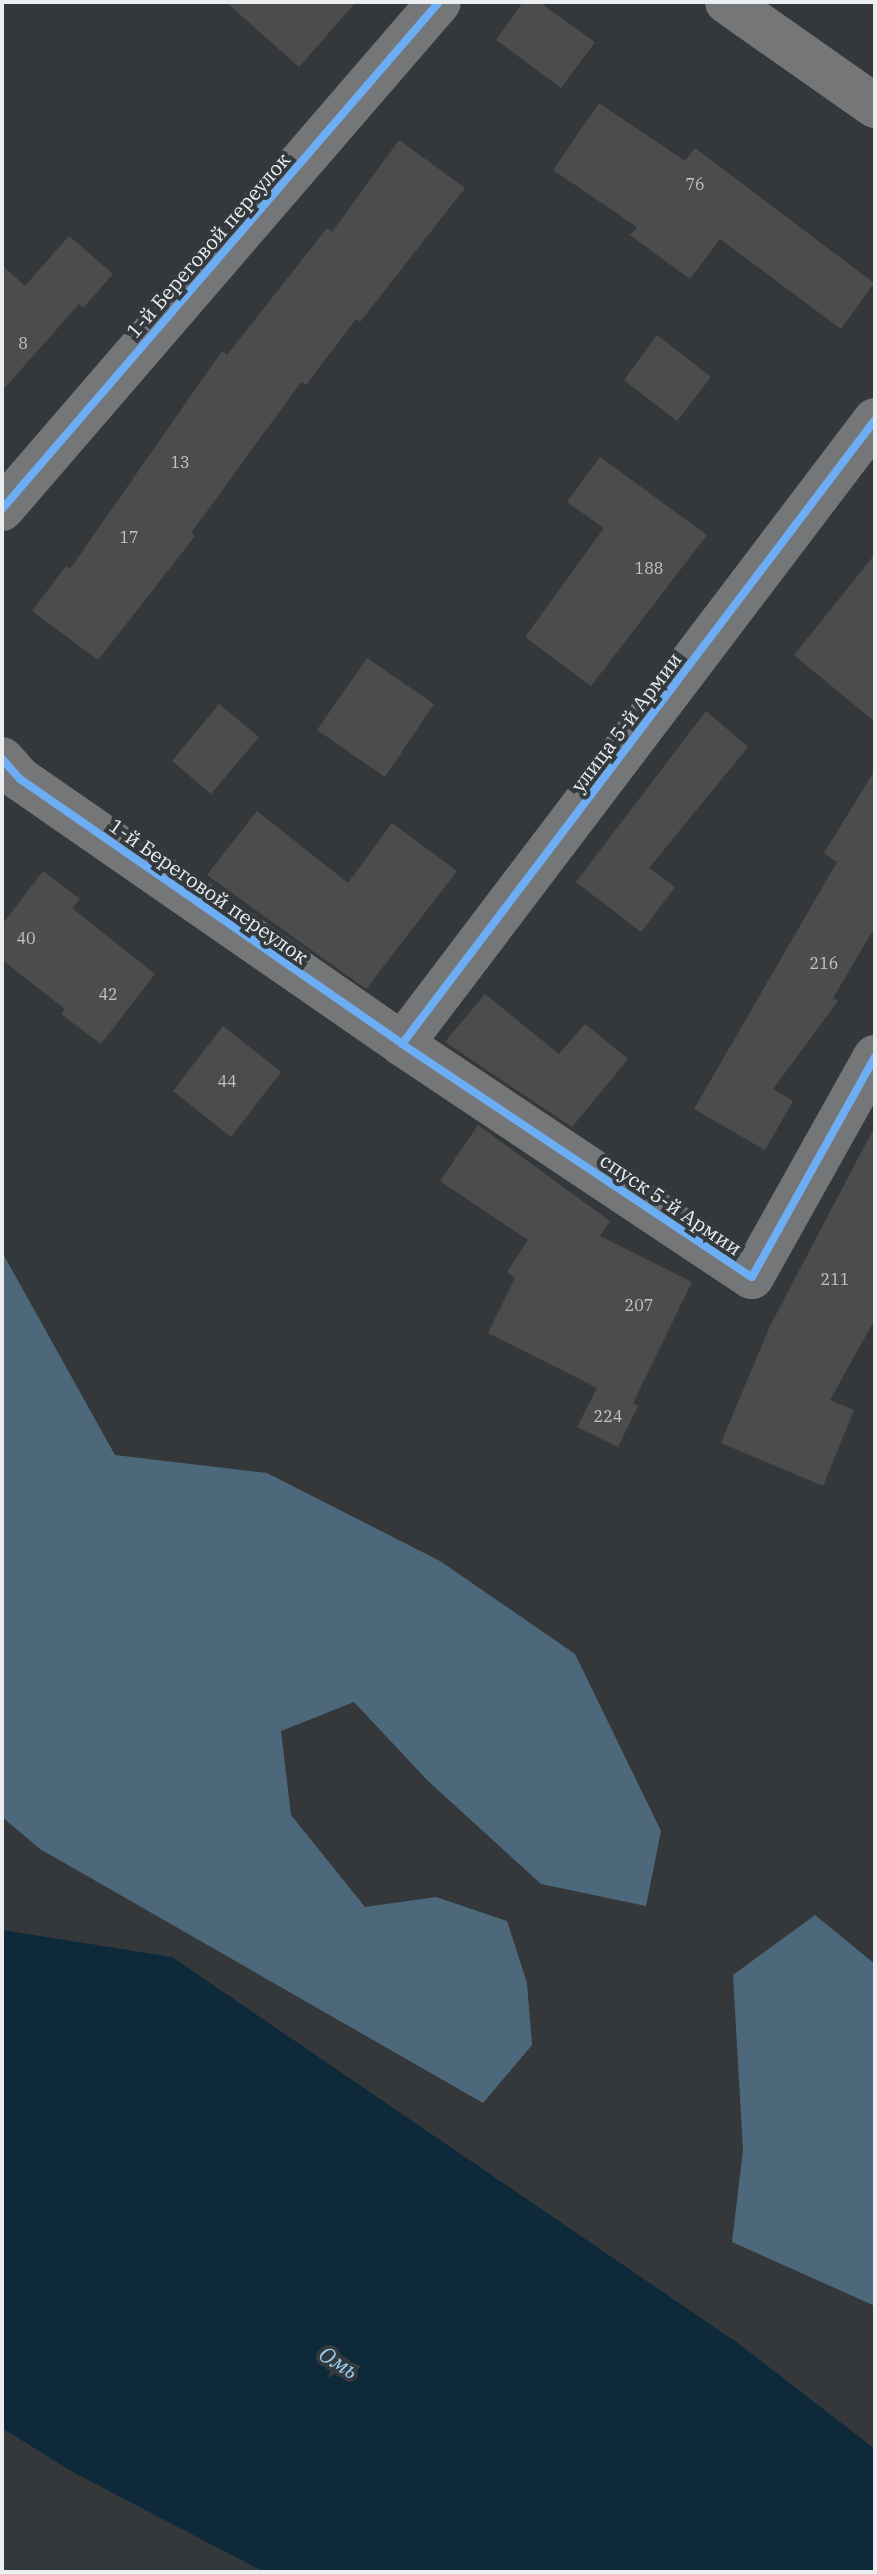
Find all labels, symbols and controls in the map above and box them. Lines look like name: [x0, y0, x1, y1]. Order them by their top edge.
street label: 1-й Береговой переулок: [121, 148, 295, 342]
house number: 76: [685, 174, 705, 194]
house number: 8: [18, 333, 28, 353]
house number: 13: [170, 452, 190, 472]
house number: 17: [119, 527, 139, 547]
house number: 188: [635, 558, 663, 578]
street label: улица 5-й Армии: [566, 647, 686, 797]
street label: 1-й Береговой переулок: [105, 813, 313, 969]
house number: 40: [16, 928, 36, 948]
house number: 216: [810, 953, 838, 973]
house number: 42: [98, 984, 118, 1004]
house number: 44: [217, 1071, 237, 1091]
street label: спуск 5-й Армии: [596, 1148, 746, 1260]
house number: 211: [821, 1269, 849, 1289]
house number: 207: [625, 1295, 653, 1315]
house number: 224: [594, 1406, 622, 1426]
water label: Омь: [314, 2340, 364, 2384]

